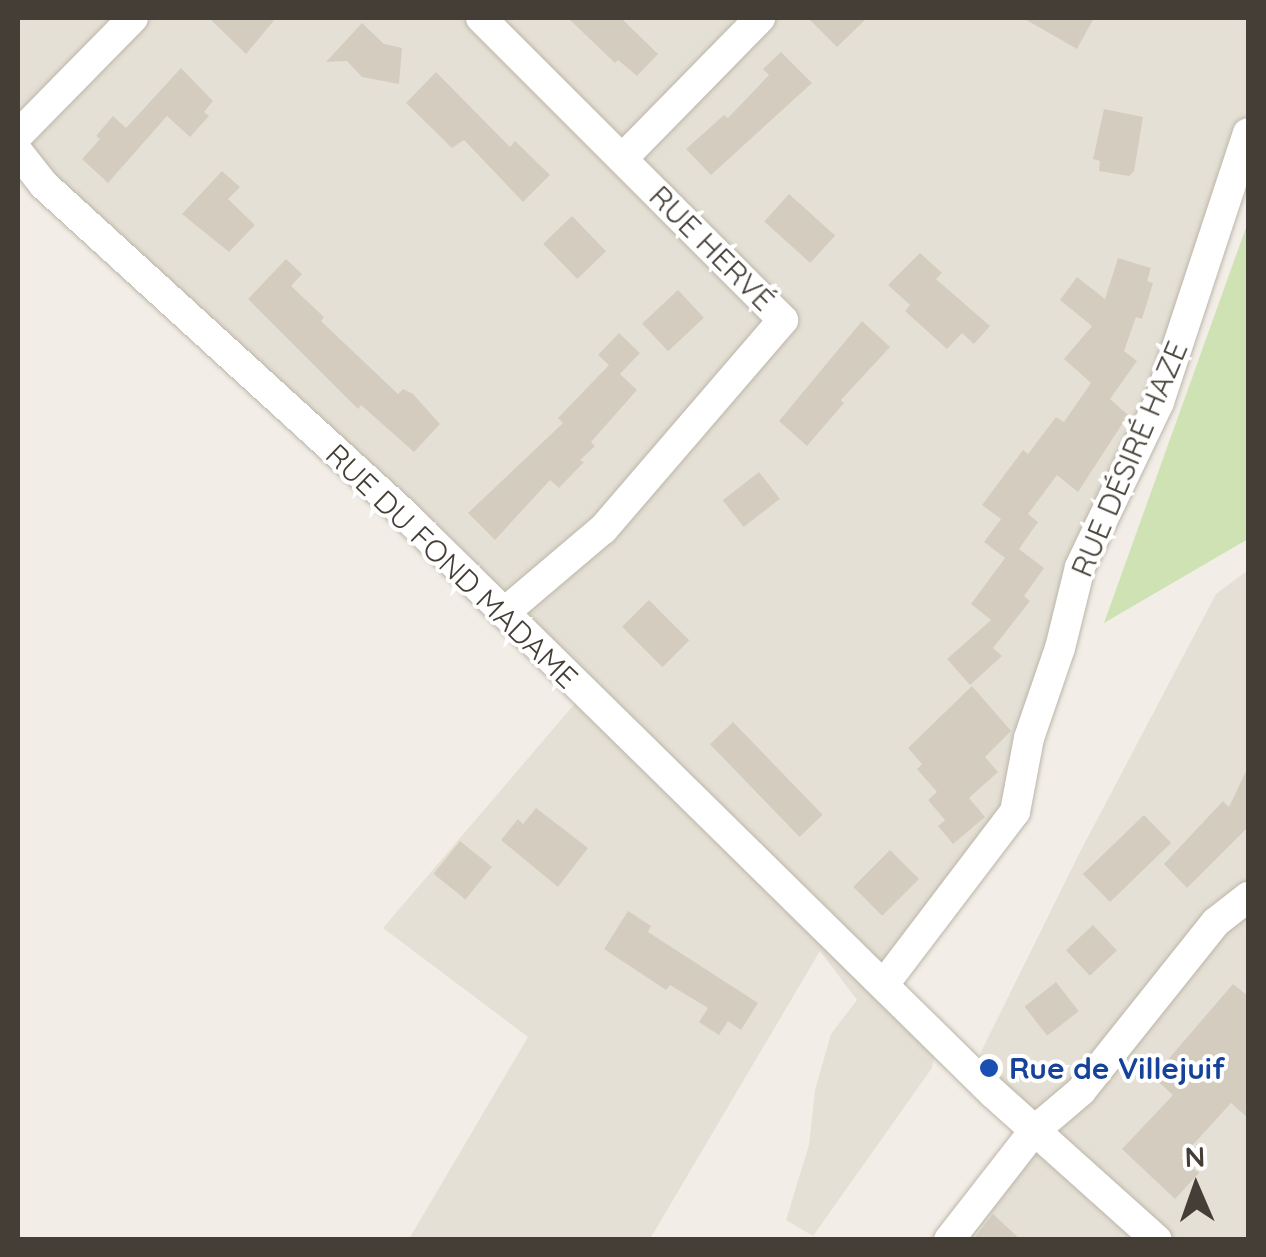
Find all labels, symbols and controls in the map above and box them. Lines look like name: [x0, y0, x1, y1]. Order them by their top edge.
street label: RUE HERVÉ: [642, 178, 782, 318]
street label: RUE DÉSIRÉ HAZE: [1063, 336, 1195, 582]
street label: RUE DU FOND MADAME: [319, 436, 585, 696]
place label: Rue de Villejuif: [1009, 1050, 1225, 1086]
marker: Rue de Villejuif: [978, 1057, 1000, 1079]
north arrow: [1146, 1137, 1246, 1237]
text: N: [1184, 1139, 1206, 1174]

